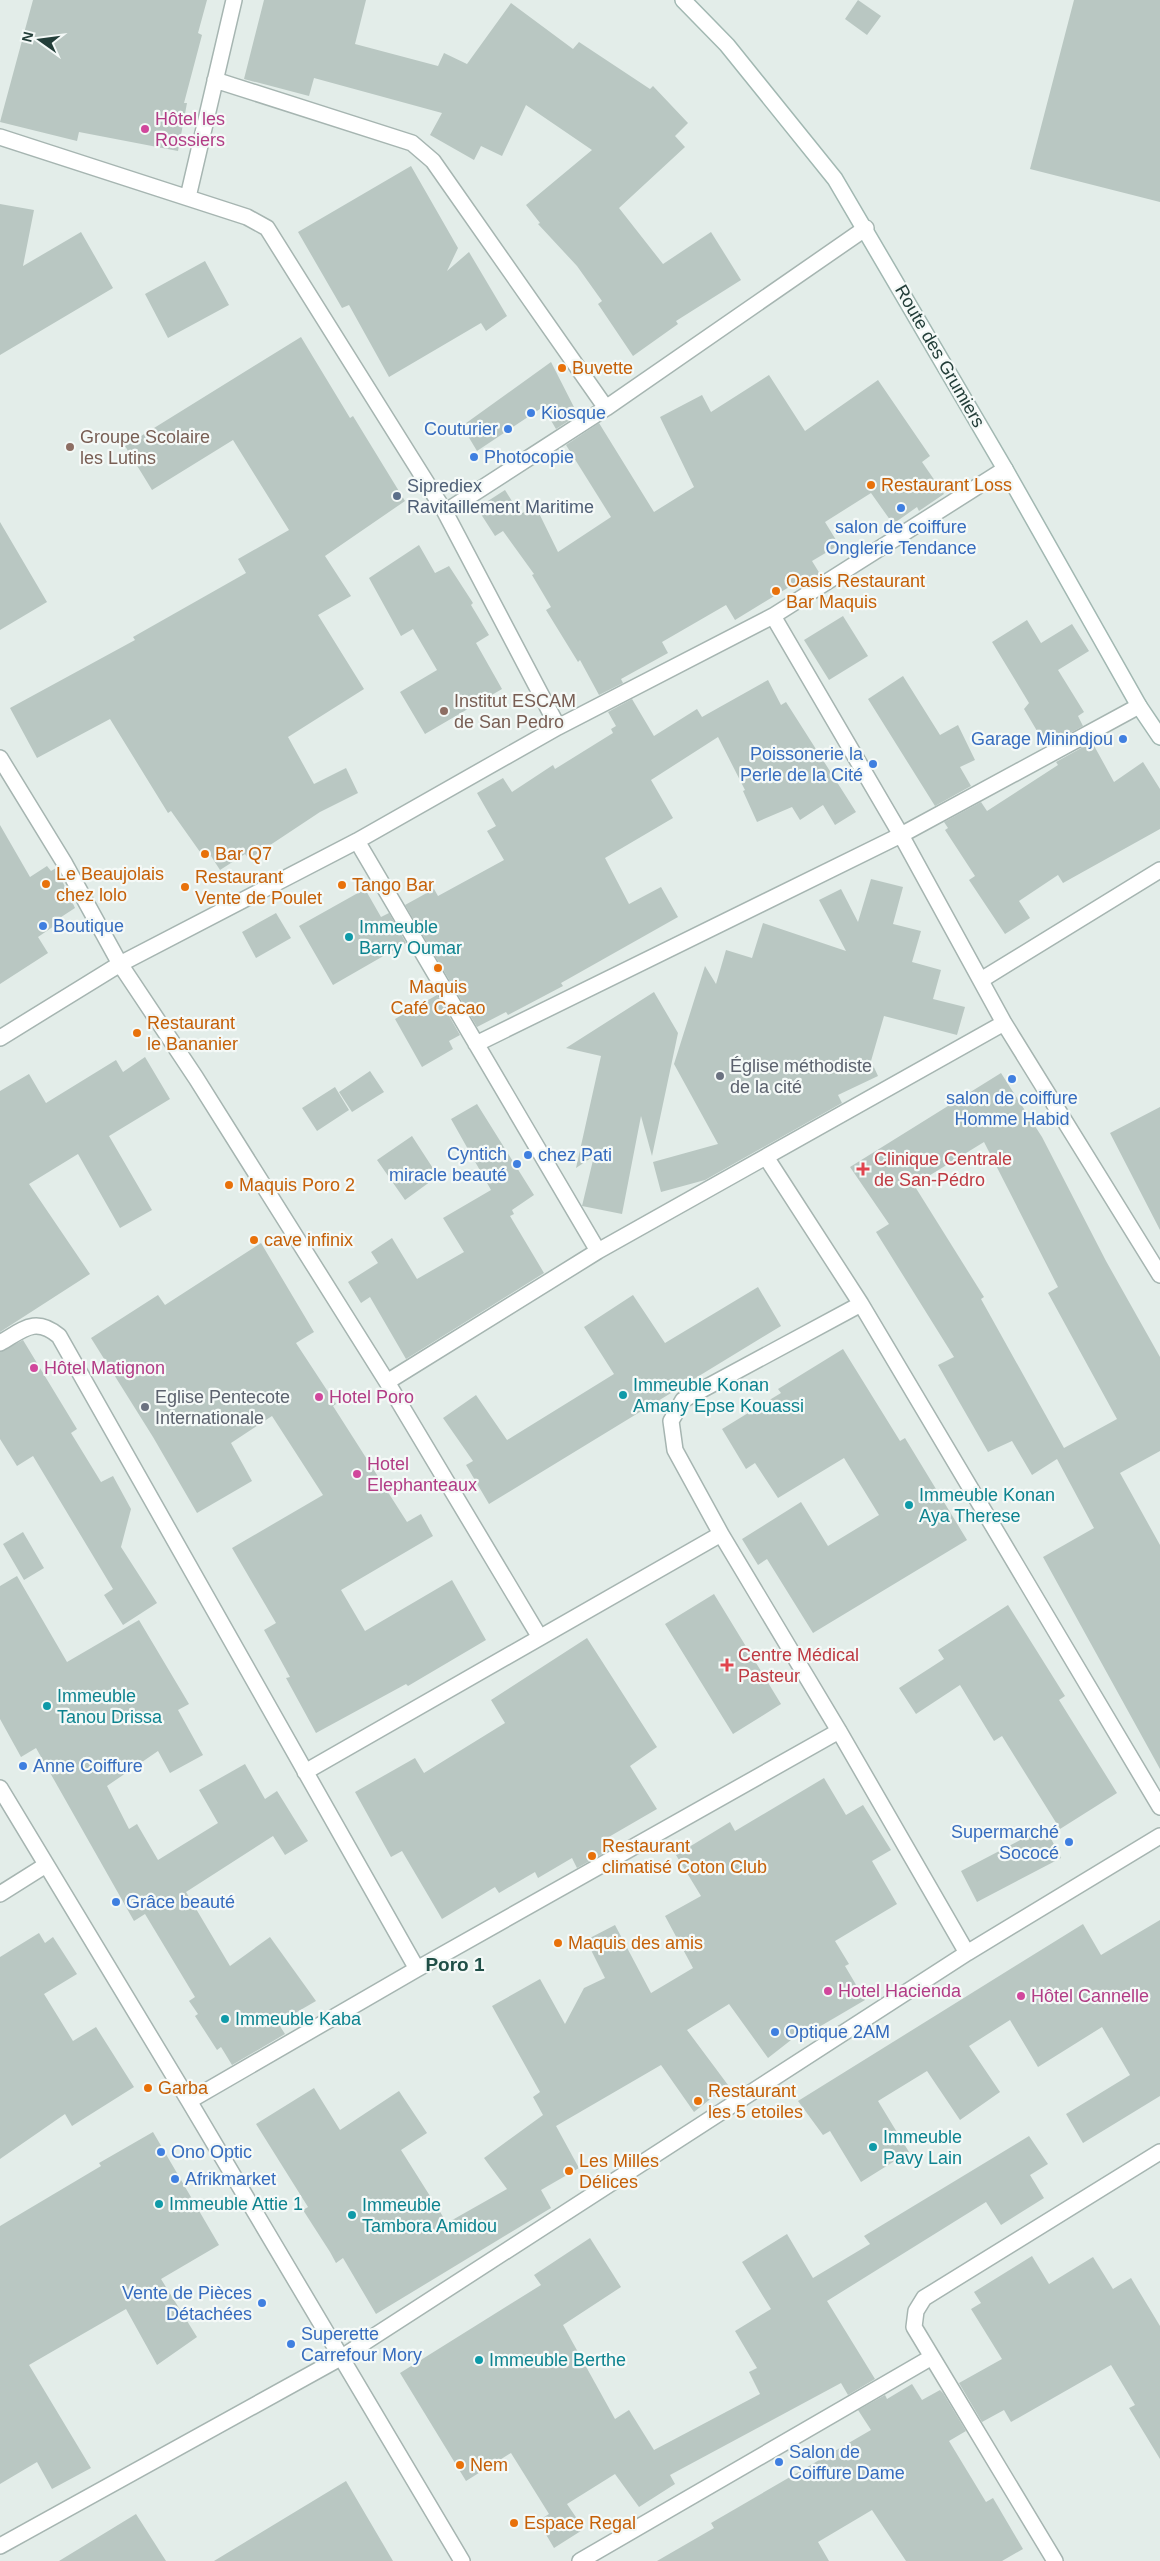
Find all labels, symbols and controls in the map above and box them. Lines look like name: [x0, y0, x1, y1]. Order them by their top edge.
north arrow: [15, 15, 65, 65]
text: N: [18, 30, 36, 44]
place label: Hôtel les Rossiers: [155, 109, 225, 150]
marker: Hôtel les Rossiers: [139, 123, 151, 135]
street label: Route des Grumiers: [891, 281, 989, 431]
place label: Buvette: [572, 358, 633, 378]
marker: Buvette: [556, 362, 568, 374]
place label: Kiosque: [541, 403, 606, 423]
marker: Kiosque: [525, 407, 537, 419]
place label: Couturier: [424, 419, 498, 439]
marker: Couturier: [502, 423, 514, 435]
place label: Groupe Scolaire les Lutins: [80, 427, 210, 468]
marker: Groupe Scolaire les Lutins: [64, 441, 76, 453]
place label: Photocopie: [484, 447, 574, 467]
marker: Photocopie: [468, 451, 480, 463]
place label: Restaurant Loss: [881, 475, 1012, 495]
place label: Siprediex Ravitaillement Maritime: [407, 476, 594, 517]
marker: Restaurant Loss: [865, 479, 877, 491]
marker: Siprediex Ravitaillement Maritime: [391, 490, 403, 502]
marker: salon de coiffure Onglerie Tendance: [895, 502, 907, 514]
place label: salon de coiffure Onglerie Tendance: [826, 517, 976, 558]
place label: Oasis Restaurant Bar Maquis: [786, 571, 925, 612]
marker: Oasis Restaurant Bar Maquis: [770, 585, 782, 597]
place label: Institut ESCAM de San Pedro: [454, 691, 576, 732]
marker: Institut ESCAM de San Pedro: [438, 705, 450, 717]
place label: Garage Minindjou: [971, 729, 1113, 749]
marker: Garage Minindjou: [1117, 733, 1129, 745]
place label: Poissonerie la Perle de la Cité: [740, 744, 864, 785]
marker: Poissonerie la Perle de la Cité: [867, 758, 879, 770]
place label: Bar Q7: [215, 844, 272, 864]
marker: Bar Q7: [199, 848, 211, 860]
place label: Le Beaujolais chez lolo: [56, 864, 164, 905]
place label: Restaurant Vente de Poulet: [195, 867, 322, 908]
place label: Tango Bar: [352, 875, 434, 895]
marker: Le Beaujolais chez lolo: [40, 878, 52, 890]
marker: Tango Bar: [336, 879, 348, 891]
marker: Restaurant Vente de Poulet: [179, 881, 191, 893]
place label: Boutique: [53, 916, 124, 936]
place label: Immeuble Barry Oumar: [359, 917, 462, 958]
marker: Boutique: [37, 920, 49, 932]
marker: Immeuble Barry Oumar: [343, 931, 355, 943]
marker: Maquis Café Cacao: [432, 962, 444, 974]
place label: Maquis Café Cacao: [390, 977, 486, 1018]
place label: Restaurant le Bananier: [147, 1013, 238, 1054]
marker: Restaurant le Bananier: [131, 1027, 143, 1039]
place label: Église méthodiste de la cité: [730, 1056, 872, 1097]
marker: Église méthodiste de la cité: [714, 1070, 726, 1082]
marker: salon de coiffure Homme Habid: [1006, 1073, 1018, 1085]
place label: salon de coiffure Homme Habid: [946, 1088, 1078, 1129]
place label: Cyntich miracle beauté: [389, 1144, 507, 1185]
place label: chez Pati: [538, 1145, 612, 1165]
marker: chez Pati: [522, 1149, 534, 1161]
place label: Clinique Centrale de San-Pédro: [874, 1149, 1012, 1190]
marker: Cyntich miracle beauté: [511, 1158, 523, 1170]
marker: Clinique Centrale de San-Pédro: [856, 1162, 870, 1176]
place label: Maquis Poro 2: [239, 1175, 355, 1195]
marker: Maquis Poro 2: [223, 1179, 235, 1191]
place label: cave infinix: [264, 1230, 353, 1250]
marker: cave infinix: [248, 1234, 260, 1246]
place label: Hôtel Matignon: [44, 1358, 165, 1378]
marker: Hôtel Matignon: [28, 1362, 40, 1374]
place label: Immeuble Konan Amany Epse Kouassi: [633, 1375, 804, 1416]
place label: Eglise Pentecote Internationale: [155, 1387, 290, 1428]
place label: Hotel Poro: [329, 1387, 414, 1407]
marker: Immeuble Konan Amany Epse Kouassi: [617, 1389, 629, 1401]
marker: Hotel Poro: [313, 1391, 325, 1403]
marker: Eglise Pentecote Internationale: [139, 1401, 151, 1413]
place label: Hotel Elephanteaux: [367, 1454, 477, 1495]
marker: Hotel Elephanteaux: [351, 1468, 363, 1480]
place label: Immeuble Konan Aya Therese: [919, 1485, 1055, 1526]
marker: Immeuble Konan Aya Therese: [903, 1499, 915, 1511]
place label: Centre Médical Pasteur: [738, 1645, 859, 1686]
marker: Centre Médical Pasteur: [720, 1658, 734, 1672]
place label: Immeuble Tanou Drissa: [57, 1686, 163, 1727]
marker: Immeuble Tanou Drissa: [41, 1700, 53, 1712]
place label: Anne Coiffure: [33, 1756, 143, 1776]
marker: Anne Coiffure: [17, 1760, 29, 1772]
place label: Supermarché Sococé: [951, 1822, 1059, 1863]
place label: Restaurant climatisé Coton Club: [602, 1836, 767, 1877]
marker: Supermarché Sococé: [1063, 1836, 1075, 1848]
marker: Restaurant climatisé Coton Club: [586, 1850, 598, 1862]
place label: Grâce beauté: [126, 1892, 235, 1912]
marker: Grâce beauté: [110, 1896, 122, 1908]
place label: Maquis des amis: [568, 1933, 703, 1953]
marker: Maquis des amis: [552, 1937, 564, 1949]
district label: Poro 1: [425, 1954, 485, 1975]
place label: Hotel Hacienda: [838, 1981, 962, 2001]
marker: Hotel Hacienda: [822, 1985, 834, 1997]
place label: Hôtel Cannelle: [1031, 1986, 1149, 2006]
marker: Hôtel Cannelle: [1015, 1990, 1027, 2002]
place label: Immeuble Kaba: [235, 2009, 362, 2029]
marker: Immeuble Kaba: [219, 2013, 231, 2025]
place label: Optique 2AM: [785, 2022, 890, 2042]
marker: Optique 2AM: [769, 2026, 781, 2038]
place label: Garba: [158, 2078, 209, 2098]
place label: Restaurant les 5 etoiles: [708, 2081, 803, 2122]
marker: Garba: [142, 2082, 154, 2094]
marker: Restaurant les 5 etoiles: [692, 2095, 704, 2107]
place label: Immeuble Pavy Lain: [883, 2127, 962, 2168]
marker: Immeuble Pavy Lain: [867, 2141, 879, 2153]
place label: Ono Optic: [171, 2142, 252, 2162]
marker: Ono Optic: [155, 2146, 167, 2158]
place label: Les Milles Délices: [579, 2151, 659, 2192]
marker: Les Milles Délices: [563, 2165, 575, 2177]
place label: Afrikmarket: [185, 2169, 276, 2189]
marker: Afrikmarket: [169, 2173, 181, 2185]
place label: Immeuble Attie 1: [169, 2194, 303, 2214]
place label: Immeuble Tambora Amidou: [362, 2195, 497, 2236]
marker: Immeuble Attie 1: [153, 2198, 165, 2210]
marker: Immeuble Tambora Amidou: [346, 2209, 358, 2221]
place label: Vente de Pièces Détachées: [122, 2283, 252, 2324]
marker: Vente de Pièces Détachées: [256, 2297, 268, 2309]
place label: Superette Carrefour Mory: [301, 2324, 422, 2365]
marker: Superette Carrefour Mory: [285, 2338, 297, 2350]
place label: Immeuble Berthe: [489, 2350, 626, 2370]
marker: Immeuble Berthe: [473, 2354, 485, 2366]
place label: Salon de Coiffure Dame: [789, 2442, 905, 2483]
place label: Nem: [470, 2455, 508, 2475]
marker: Salon de Coiffure Dame: [773, 2456, 785, 2468]
marker: Nem: [454, 2459, 466, 2471]
place label: Espace Regal: [524, 2513, 636, 2533]
marker: Espace Regal: [508, 2517, 520, 2529]

